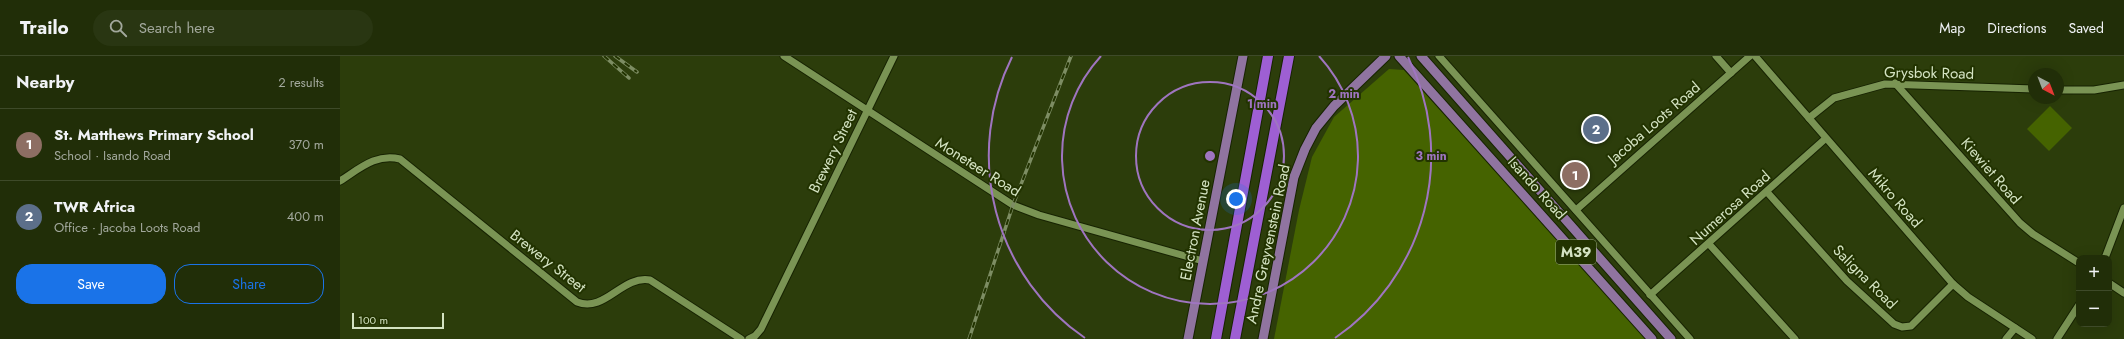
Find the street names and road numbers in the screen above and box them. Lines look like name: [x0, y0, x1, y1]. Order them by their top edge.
street label: Grysbok Road: [1884, 61, 1974, 85]
street label: Jacoba Loots Road: [1601, 77, 1705, 171]
street label: Brewery Street: [803, 105, 863, 197]
street label: Moneteer Road: [931, 132, 1025, 202]
street label: Kiewiet Road: [1956, 133, 2026, 209]
street label: Isando Road: [1503, 152, 1571, 224]
street label: Andre Greyvenstein Road: [1240, 162, 1296, 326]
street label: Mikro Road: [1863, 163, 1927, 233]
street label: Numerosa Road: [1685, 166, 1775, 250]
street label: Electron Avenue: [1174, 177, 1216, 282]
street label: Brewery Street: [505, 224, 591, 298]
road number: M39: [1556, 240, 1596, 264]
street label: Saligna Road: [1828, 240, 1902, 314]

